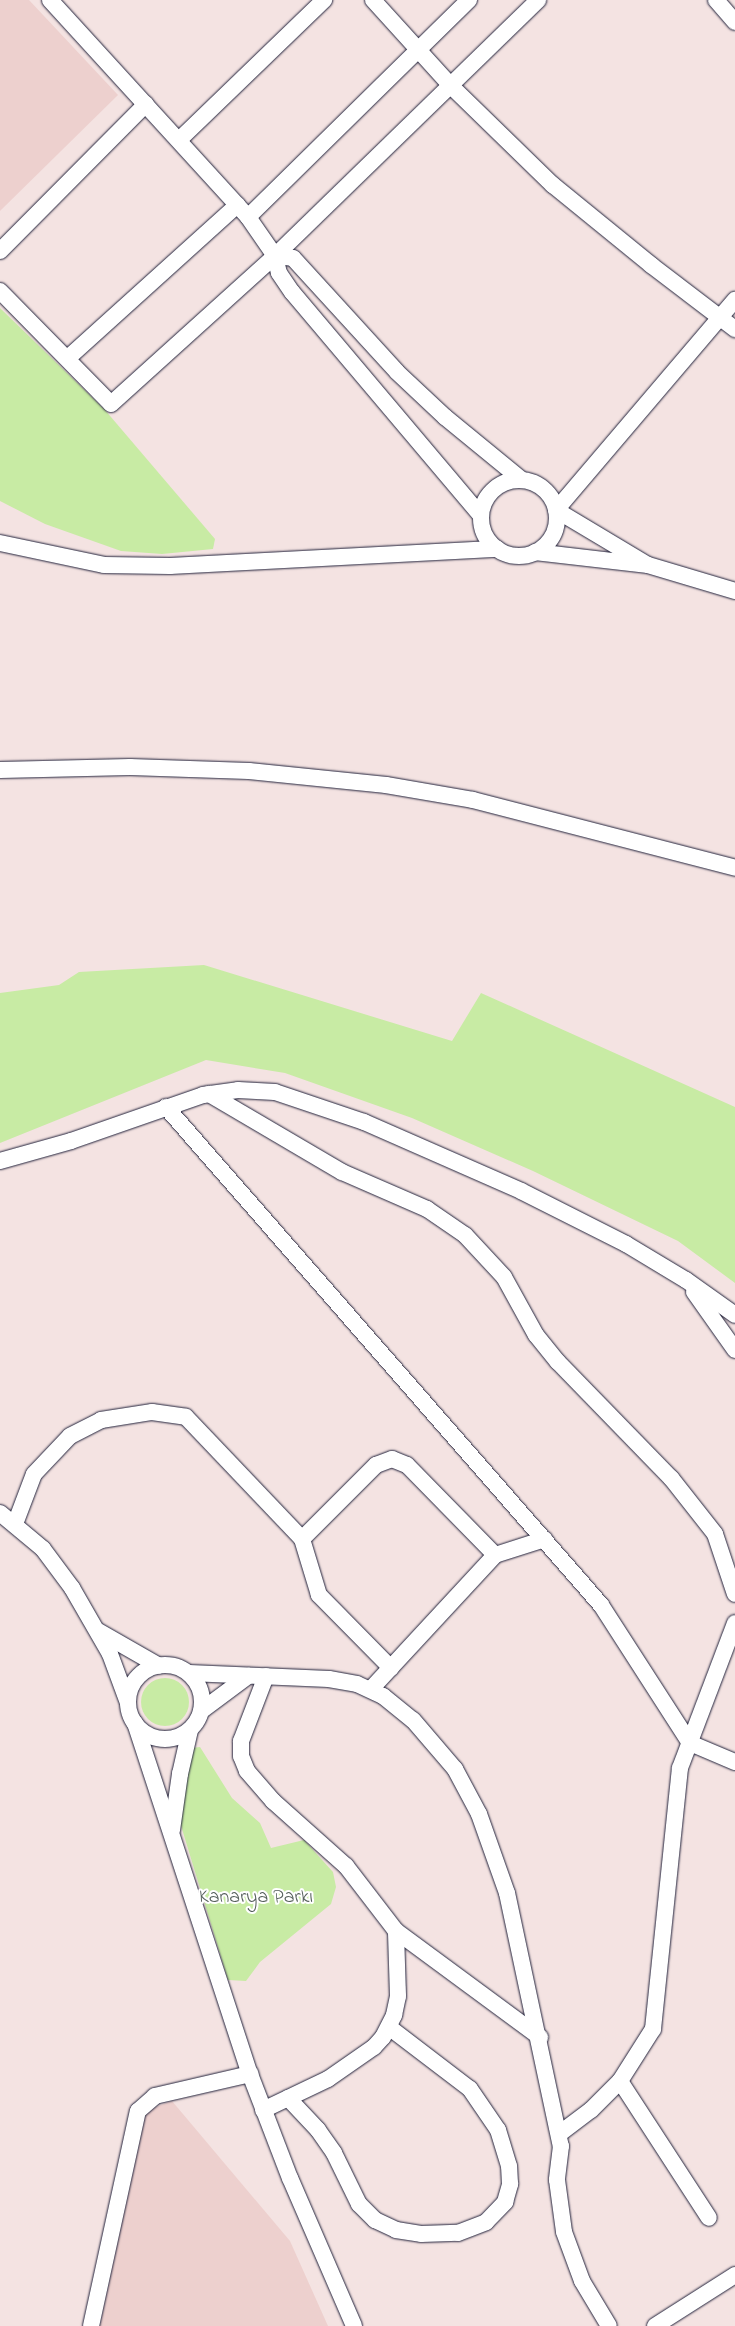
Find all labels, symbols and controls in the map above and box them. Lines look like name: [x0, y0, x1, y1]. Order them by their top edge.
park label: Kanarya Parkı: [199, 1885, 313, 1909]

